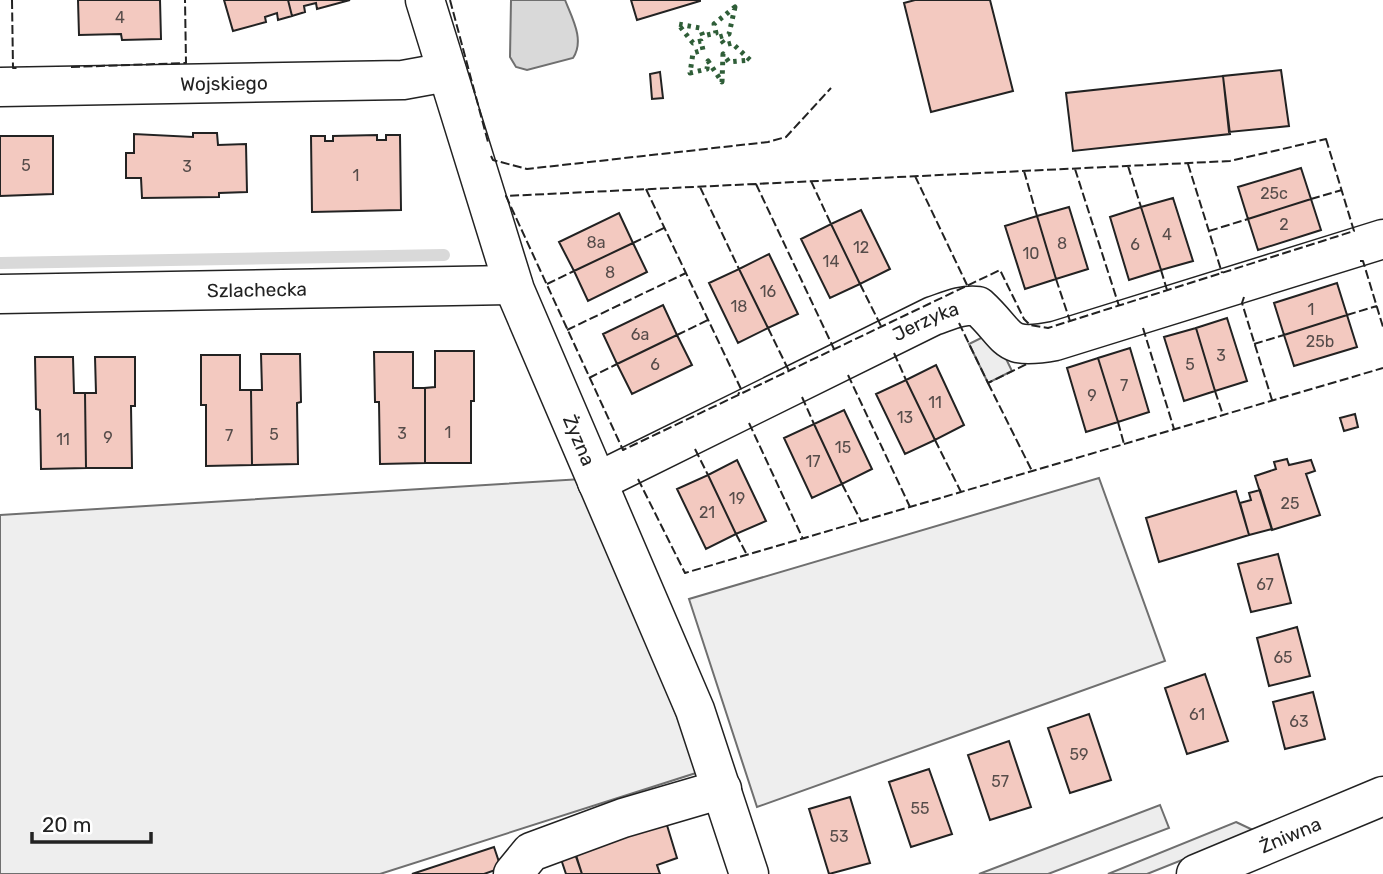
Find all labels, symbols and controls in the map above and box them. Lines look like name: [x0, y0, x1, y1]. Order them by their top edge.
house number: 4: [115, 8, 125, 27]
street label: Wojskiego: [180, 71, 268, 96]
house number: 5: [21, 156, 31, 175]
house number: 3: [182, 157, 192, 176]
house number: 1: [353, 166, 359, 185]
house number: 25c: [1260, 184, 1288, 203]
house number: 2: [1279, 215, 1289, 234]
house number: 4: [1162, 225, 1172, 244]
house number: 8a: [586, 233, 606, 252]
house number: 8: [1057, 234, 1067, 253]
house number: 6: [1130, 235, 1140, 254]
house number: 12: [853, 238, 869, 257]
house number: 10: [1022, 244, 1040, 263]
house number: 14: [823, 252, 839, 271]
house number: 8: [605, 263, 615, 282]
street label: Szlachecka: [207, 278, 307, 302]
house number: 16: [760, 282, 777, 301]
house number: 18: [730, 297, 748, 316]
street label: Jerzyka: [889, 297, 962, 346]
house number: 1: [1308, 300, 1314, 319]
house number: 6a: [631, 325, 649, 344]
house number: 25b: [1306, 332, 1334, 351]
house number: 3: [1216, 346, 1226, 365]
house number: 6: [650, 355, 660, 374]
house number: 5: [1185, 355, 1195, 374]
house number: 7: [1120, 376, 1128, 395]
house number: 9: [1087, 386, 1097, 405]
house number: 11: [928, 393, 942, 412]
house number: 13: [897, 408, 913, 427]
street label: Żyzna: [558, 411, 600, 469]
house number: 1: [445, 423, 451, 442]
house number: 3: [397, 424, 407, 443]
house number: 5: [269, 425, 279, 444]
house number: 7: [225, 426, 233, 445]
house number: 9: [103, 428, 113, 447]
house number: 11: [56, 430, 70, 449]
house number: 15: [835, 438, 851, 457]
house number: 17: [805, 452, 821, 471]
house number: 19: [729, 489, 745, 508]
house number: 25: [1281, 494, 1299, 513]
house number: 21: [699, 503, 715, 522]
house number: 67: [1256, 575, 1274, 594]
house number: 65: [1273, 648, 1293, 667]
house number: 61: [1189, 705, 1205, 724]
house number: 63: [1289, 712, 1309, 731]
house number: 59: [1070, 745, 1089, 764]
house number: 57: [991, 772, 1009, 791]
house number: 55: [910, 799, 930, 818]
scale bar: [32, 800, 150, 844]
text: 20 m: [42, 812, 91, 837]
street label: Żniwna: [1256, 812, 1325, 858]
house number: 53: [829, 827, 849, 846]

